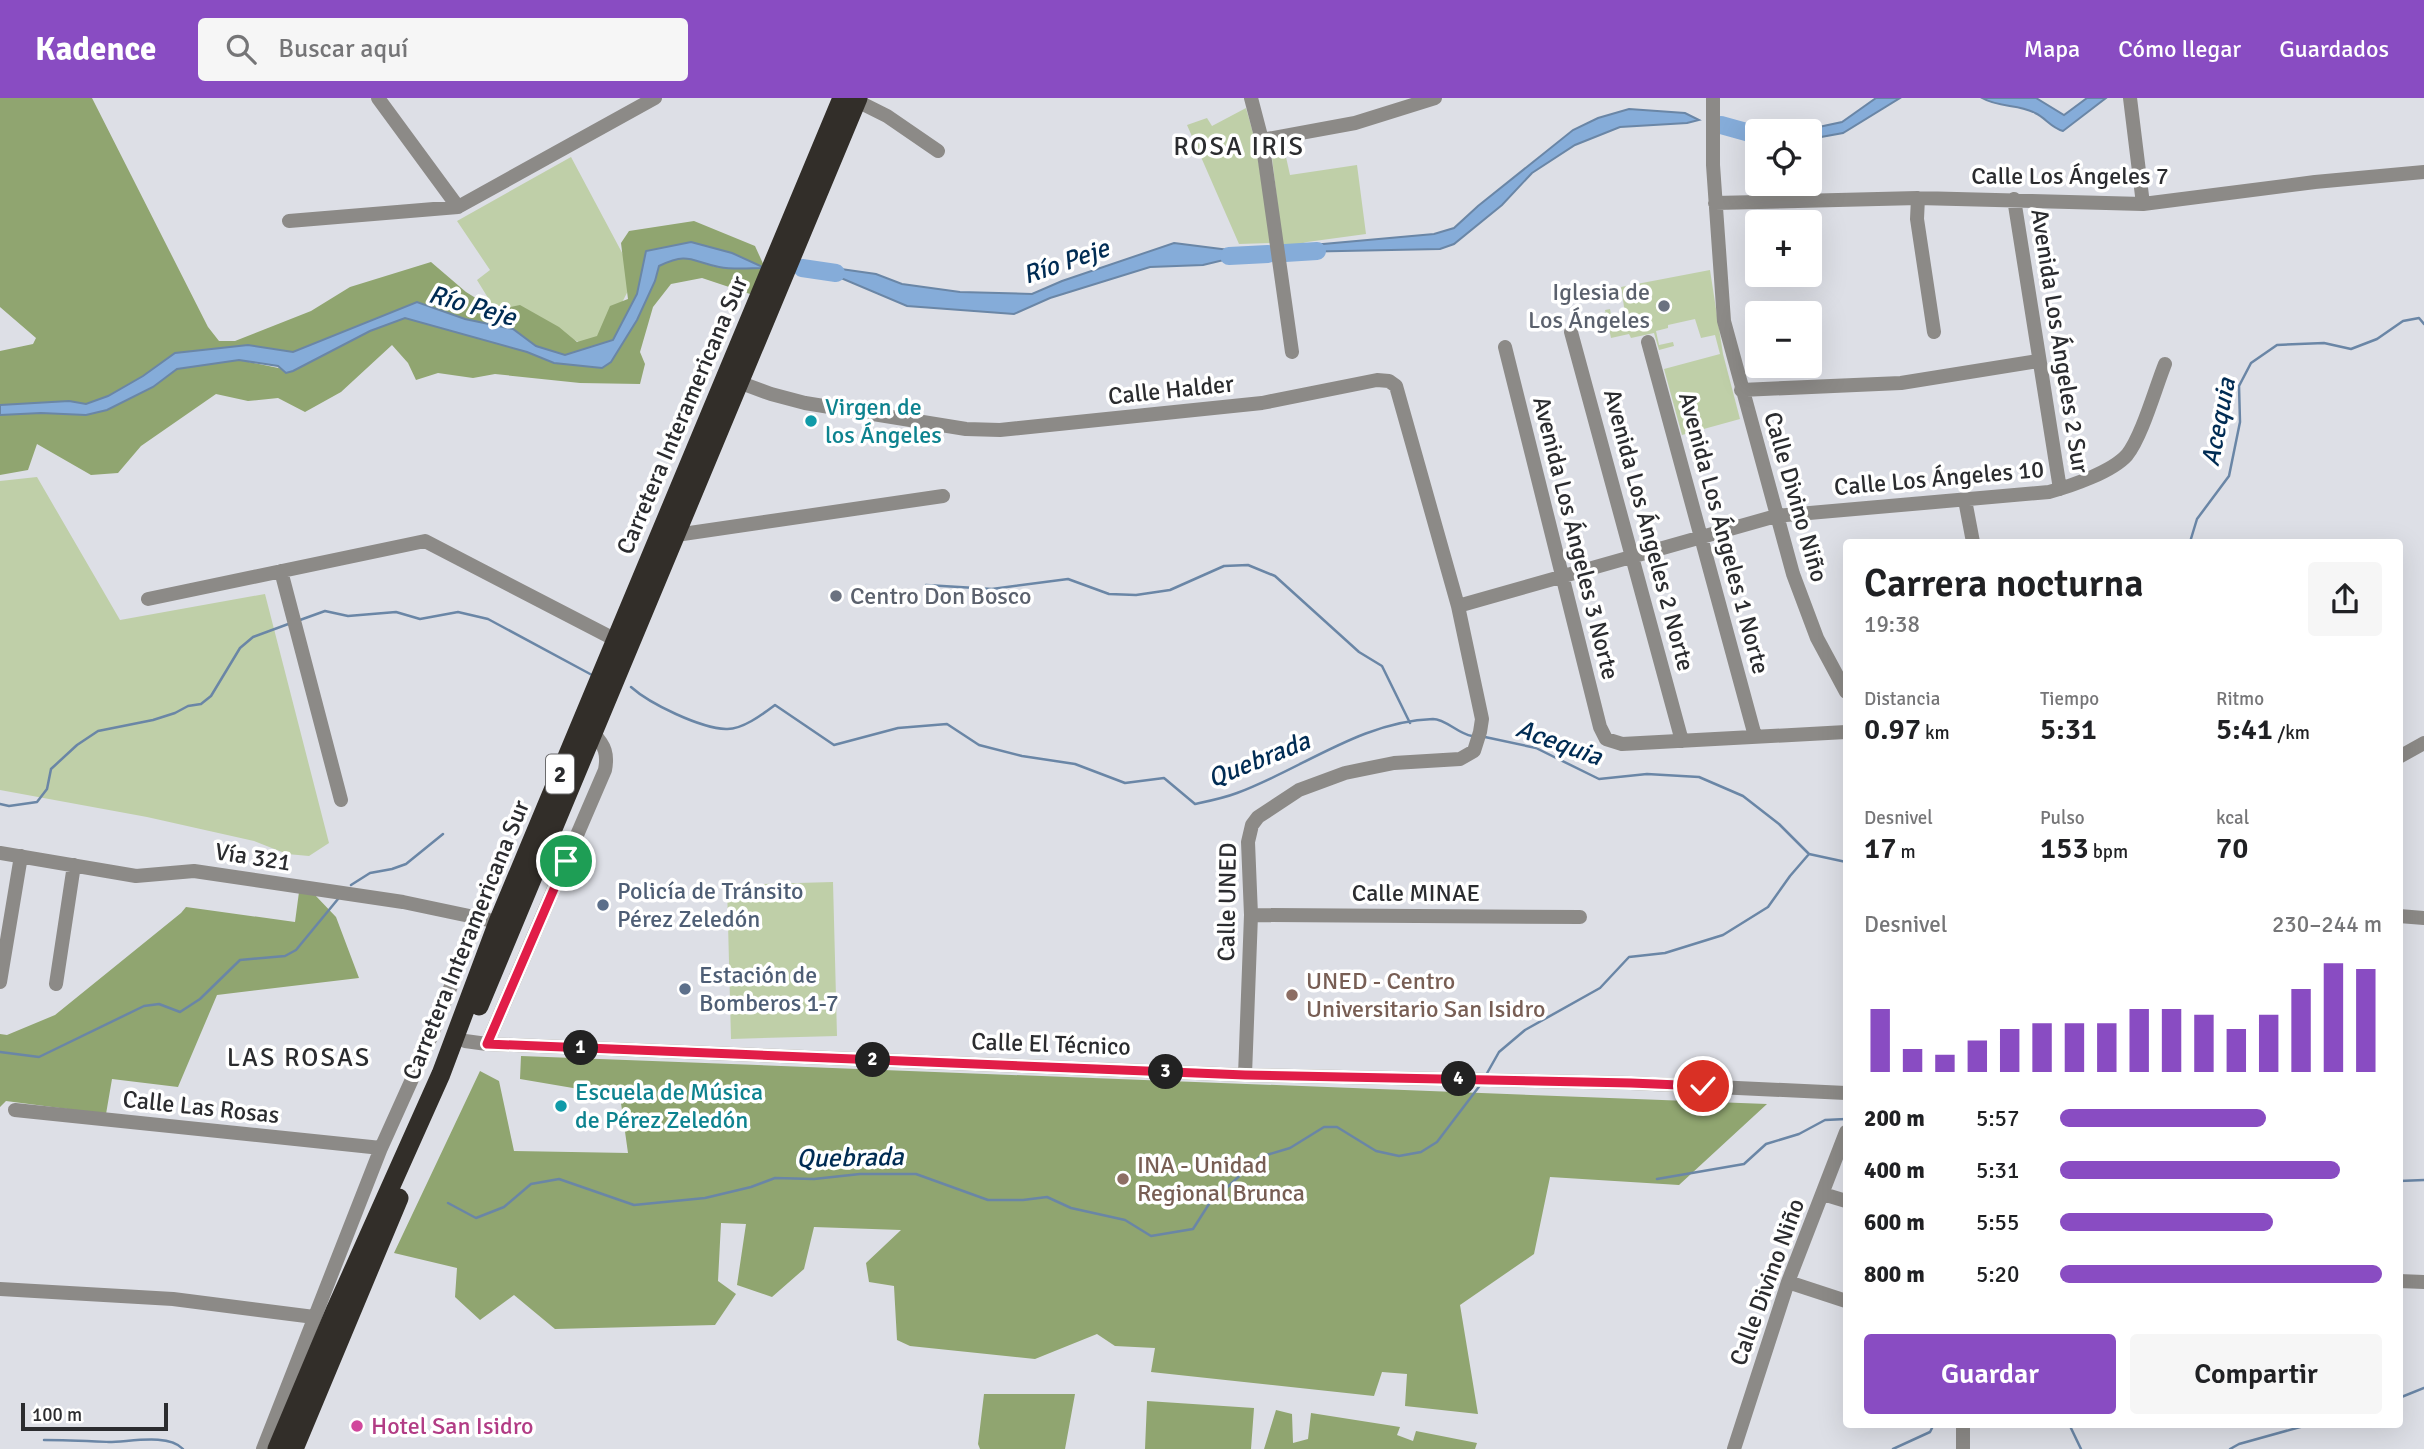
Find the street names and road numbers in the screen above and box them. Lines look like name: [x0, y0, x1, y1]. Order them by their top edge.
street label: Calle Los Ángeles 7: [1971, 161, 2169, 191]
street label: Avenida Los Ángeles 2 Sur: [2024, 207, 2096, 476]
street label: Carretera Interamericana Sur: [610, 271, 754, 559]
street label: Calle Halder: [1107, 368, 1235, 412]
street label: Avenida Los Ángeles 2 Norte: [1597, 386, 1701, 674]
street label: Avenida Los Ángeles 1 Norte: [1672, 389, 1776, 677]
street label: Avenida Los Ángeles 3 Norte: [1526, 393, 1626, 683]
street label: Calle Divino Niño: [1757, 408, 1835, 586]
street label: Calle Los Ángeles 10: [1833, 454, 2045, 502]
road number: 2: [546, 754, 574, 794]
street label: Carretera Interamericana Sur: [396, 795, 536, 1084]
street label: Vía 321: [213, 836, 293, 878]
street label: Calle UNED: [1211, 842, 1243, 962]
street label: Calle MINAE: [1352, 878, 1480, 908]
street label: Calle El Técnico: [971, 1026, 1131, 1062]
street label: Calle Las Rosas: [121, 1084, 281, 1130]
street label: Calle Divino Niño: [1723, 1194, 1811, 1370]

